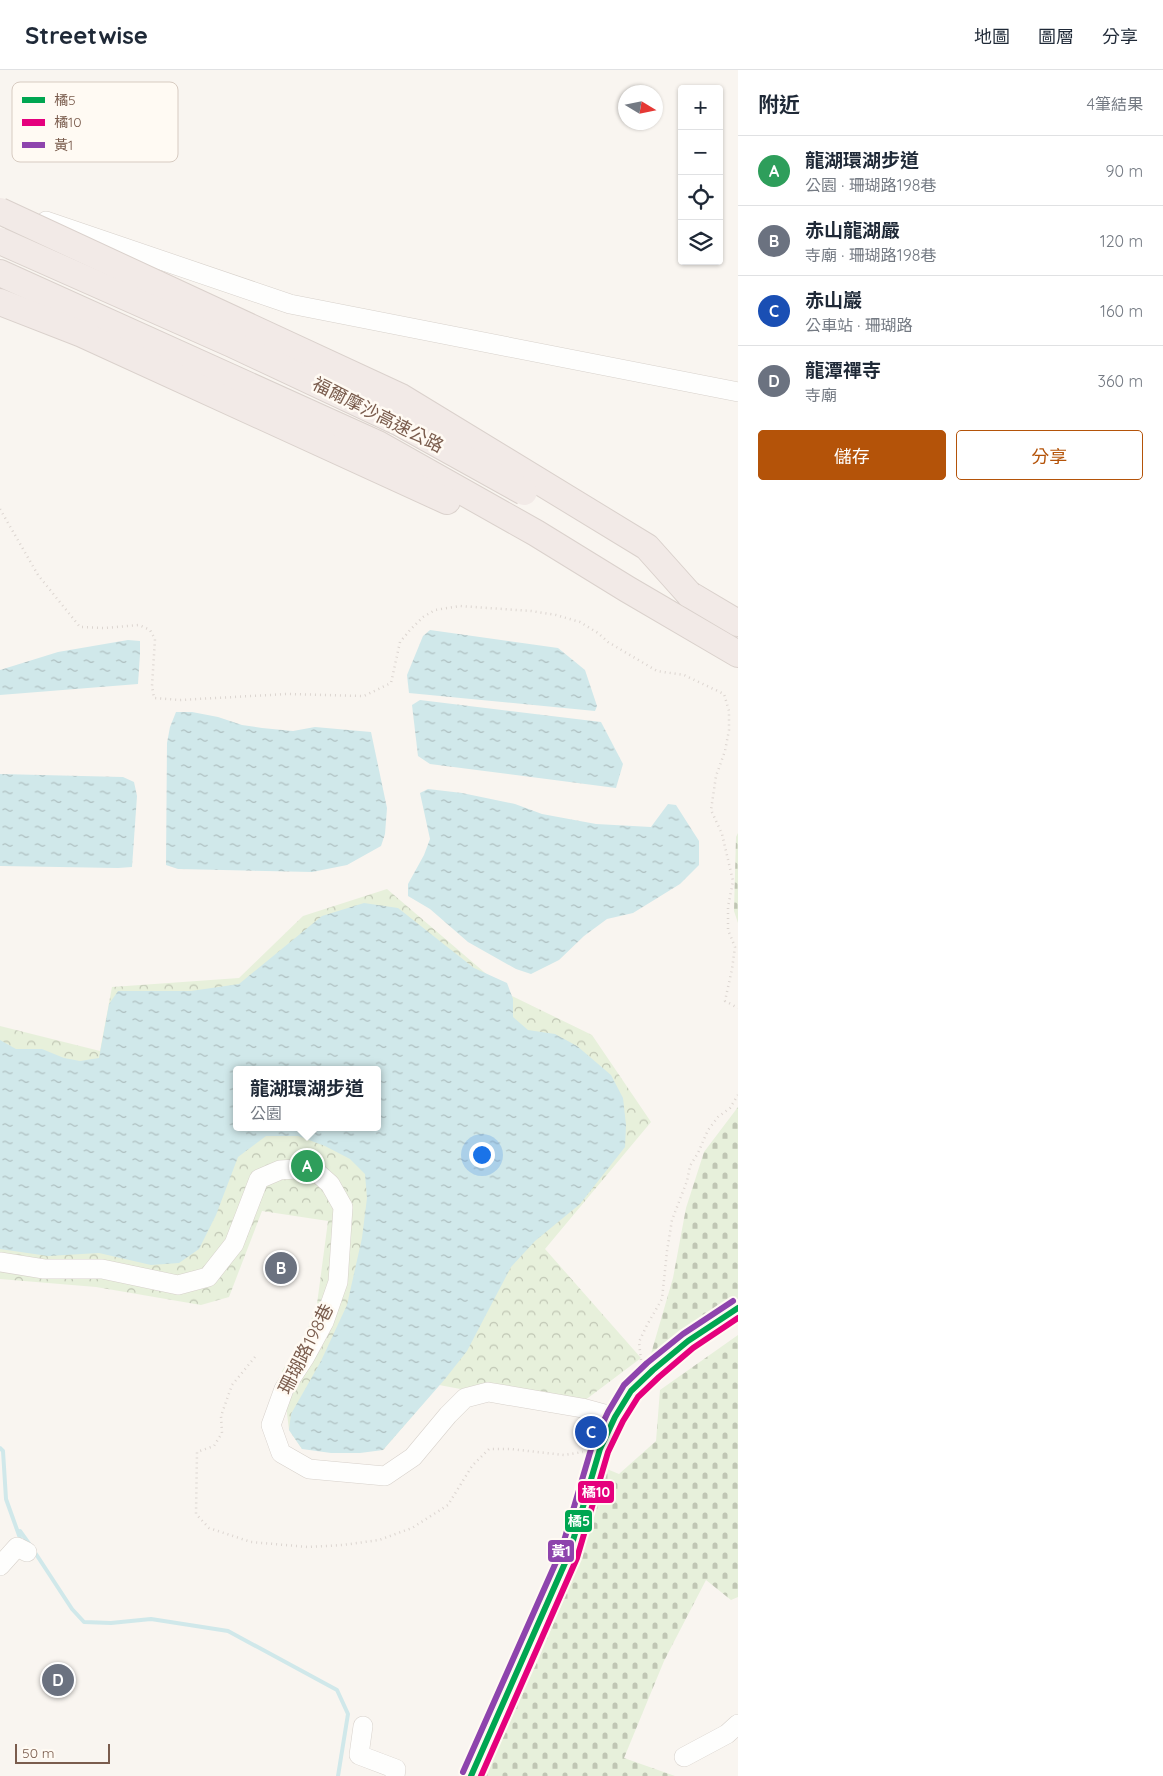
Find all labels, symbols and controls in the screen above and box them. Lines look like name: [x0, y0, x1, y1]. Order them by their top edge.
text: Streetwise: [25, 20, 148, 50]
text: 地圖: [974, 25, 1010, 48]
text: 圖層: [1038, 25, 1074, 48]
text: 分享: [1102, 25, 1138, 48]
legend: [12, 82, 178, 162]
north arrow: [618, 85, 663, 130]
map controls: [678, 85, 723, 265]
button: +: [678, 85, 723, 130]
text: 橘5: [54, 91, 76, 109]
text: 附近: [758, 91, 800, 117]
text: 4筆結果: [1087, 94, 1143, 114]
text: 橘10: [54, 113, 82, 131]
button: −: [678, 130, 723, 175]
text: 黃1: [54, 136, 73, 154]
text: 龍湖環湖步道: [805, 148, 919, 172]
text: A: [769, 161, 779, 181]
text: 90 m: [1106, 161, 1143, 181]
button: locate: [678, 175, 723, 220]
text: 公園 · 珊瑚路198巷: [805, 175, 936, 195]
text: 赤山龍湖嚴: [805, 218, 900, 242]
button: layers: [678, 220, 723, 265]
text: B: [769, 231, 779, 251]
text: 120 m: [1100, 231, 1143, 251]
text: 寺廟 · 珊瑚路198巷: [805, 245, 936, 265]
text: 赤山巖: [805, 288, 862, 312]
text: C: [769, 301, 779, 321]
text: 160 m: [1100, 301, 1143, 321]
text: 公車站 · 珊瑚路: [805, 315, 913, 335]
text: 龍潭禪寺: [805, 358, 881, 382]
text: D: [768, 371, 780, 391]
text: 360 m: [1098, 371, 1143, 391]
street label: 福爾摩沙高速公路: [309, 372, 448, 457]
text: 寺廟: [805, 385, 837, 405]
button: 儲存: [758, 430, 946, 480]
button: 分享: [956, 430, 1143, 480]
popup: [233, 1066, 381, 1131]
text: 龍湖環湖步道: [250, 1076, 364, 1100]
text: 公園: [250, 1103, 282, 1123]
your location: [469, 1142, 495, 1168]
pin: A: [291, 1147, 323, 1185]
pin: B: [265, 1249, 297, 1287]
street label: 珊瑚路198巷: [273, 1300, 338, 1398]
pin: C: [575, 1413, 607, 1451]
line badge: 橘10: [577, 1480, 615, 1504]
text: 橘10: [582, 1483, 610, 1501]
line badge: 橘5: [564, 1509, 593, 1533]
text: 橘5: [568, 1512, 590, 1530]
line badge: 黃1: [547, 1539, 575, 1563]
text: 黃1: [551, 1542, 571, 1560]
pin: D: [42, 1661, 74, 1699]
scale bar: [15, 1741, 110, 1764]
text: 50 m: [22, 1744, 55, 1762]

